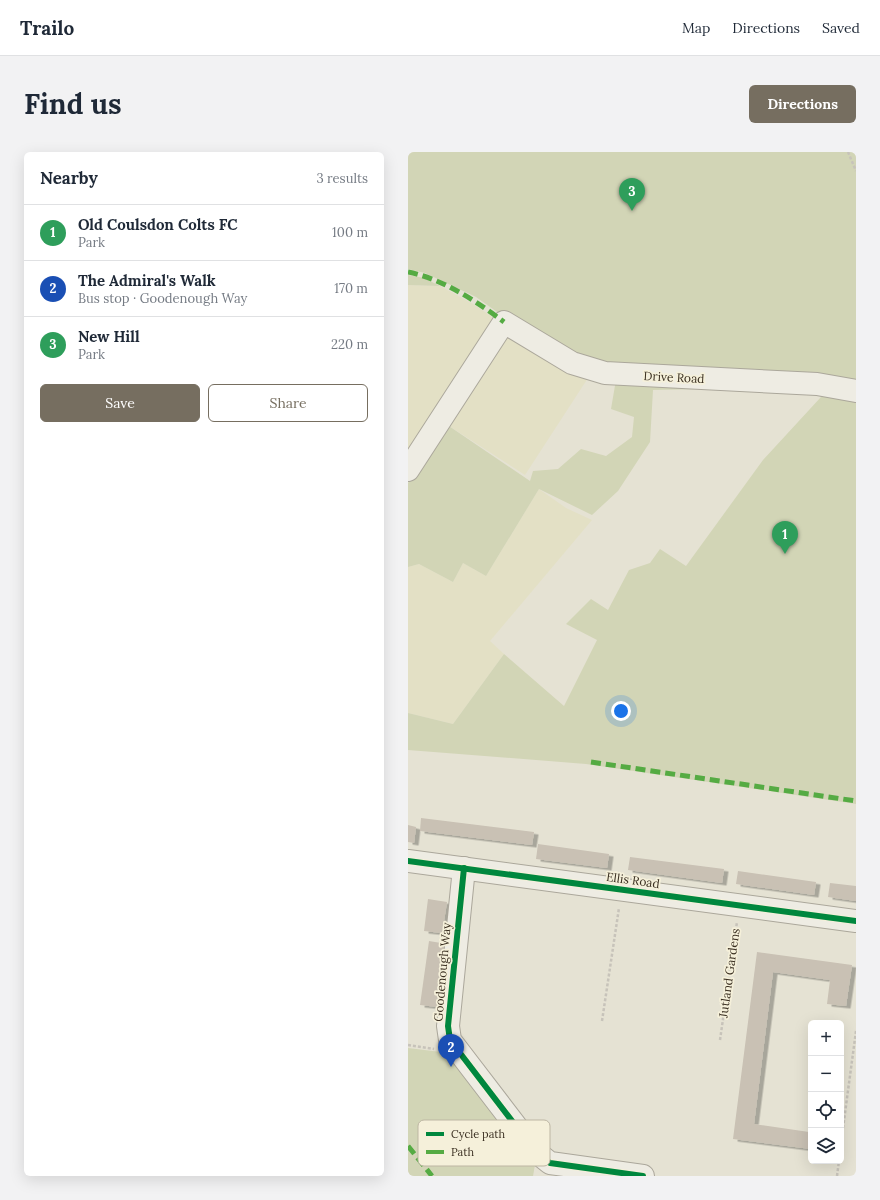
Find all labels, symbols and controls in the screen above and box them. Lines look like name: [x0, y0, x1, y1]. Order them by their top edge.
text: Trailo: [20, 16, 74, 40]
text: Map: [682, 19, 710, 37]
text: Directions: [732, 19, 800, 37]
text: Saved: [822, 19, 860, 37]
button: Directions: [749, 85, 856, 123]
text: Find us: [24, 86, 122, 122]
text: Nearby: [40, 167, 98, 189]
text: 3 results: [316, 170, 368, 187]
pin: 3: [619, 178, 645, 211]
text: Old Coulsdon Colts FC: [78, 215, 238, 234]
text: 1: [50, 224, 56, 241]
text: 100 m: [332, 224, 368, 241]
text: Park: [78, 234, 105, 251]
text: The Admiral's Walk: [78, 271, 216, 290]
text: 2: [50, 280, 56, 297]
text: 170 m: [334, 280, 368, 297]
text: Bus stop · Goodenough Way: [78, 290, 247, 307]
text: New Hill: [78, 327, 140, 346]
text: 3: [49, 336, 57, 353]
text: 220 m: [331, 336, 368, 353]
text: Park: [78, 346, 105, 363]
street label: Drive Road: [643, 368, 705, 386]
button: Save: [40, 384, 200, 422]
button: Share: [208, 384, 368, 422]
pin: 1: [772, 521, 798, 554]
your location: [611, 701, 631, 721]
street label: Ellis Road: [605, 869, 661, 891]
street label: Goodenough Way: [430, 921, 454, 1022]
street label: Jutland Gardens: [715, 927, 743, 1020]
map controls: [808, 1020, 844, 1164]
button: +: [808, 1020, 844, 1056]
pin: 2: [438, 1034, 464, 1067]
button: −: [808, 1056, 844, 1092]
button: locate: [808, 1092, 844, 1128]
legend: [418, 1120, 550, 1166]
text: Cycle path: [451, 1127, 506, 1141]
button: layers: [808, 1128, 844, 1164]
text: Path: [451, 1145, 474, 1159]

